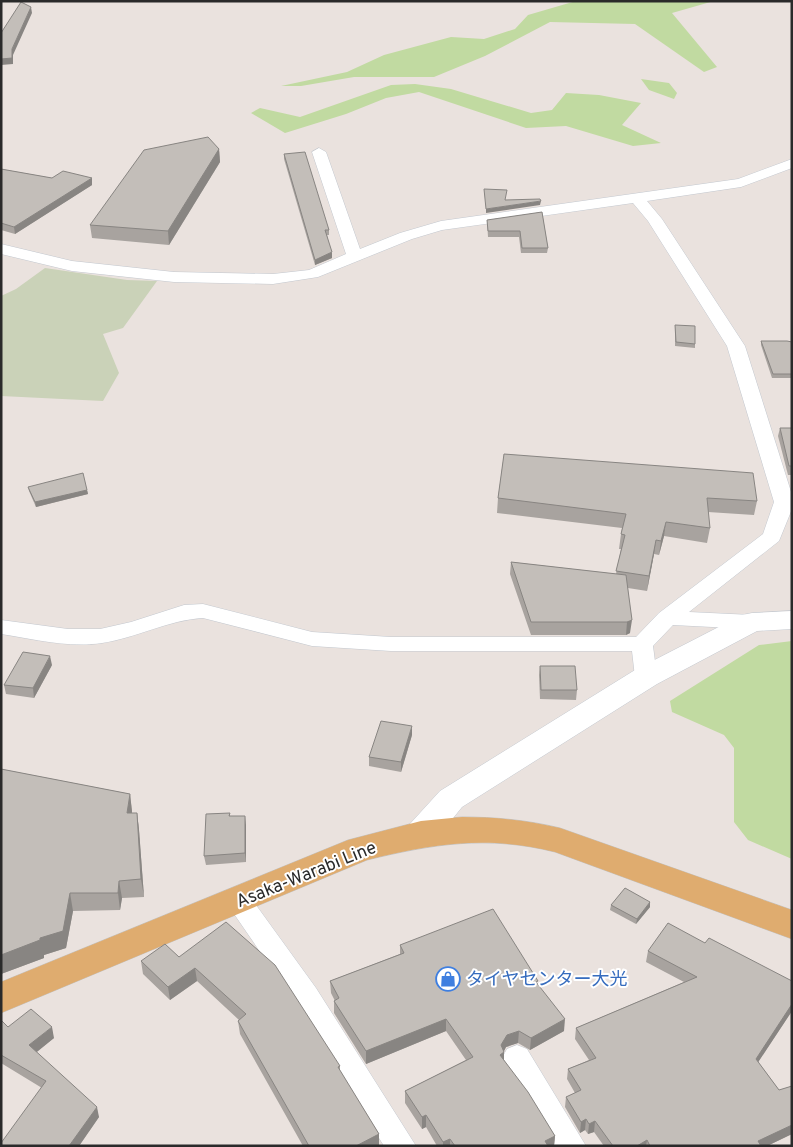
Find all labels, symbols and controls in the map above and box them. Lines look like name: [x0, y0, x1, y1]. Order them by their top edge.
street label: Asaka-Warabi Line: [233, 837, 380, 914]
shop icon: タイヤセンター大光: [435, 966, 461, 992]
place label: タイヤセンター大光: [466, 969, 627, 992]

